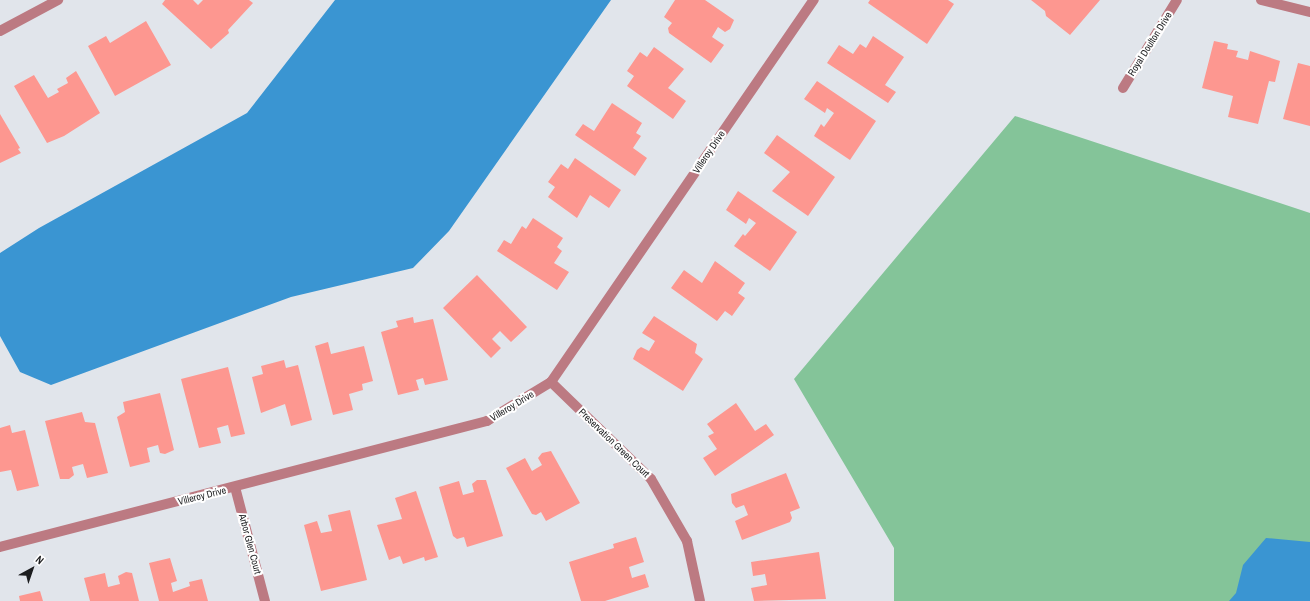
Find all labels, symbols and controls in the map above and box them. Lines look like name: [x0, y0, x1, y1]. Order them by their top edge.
street label: Royal Doulton Drive: [1125, 10, 1175, 78]
street label: Villeroy Drive: [690, 128, 728, 176]
street label: Villeroy Drive: [488, 388, 536, 424]
street label: Preservation Green Court: [576, 406, 652, 480]
street label: Villeroy Drive: [177, 484, 227, 508]
street label: Arbor Glen Court: [236, 513, 264, 575]
north arrow: [12, 549, 52, 589]
text: N: [33, 552, 47, 567]

